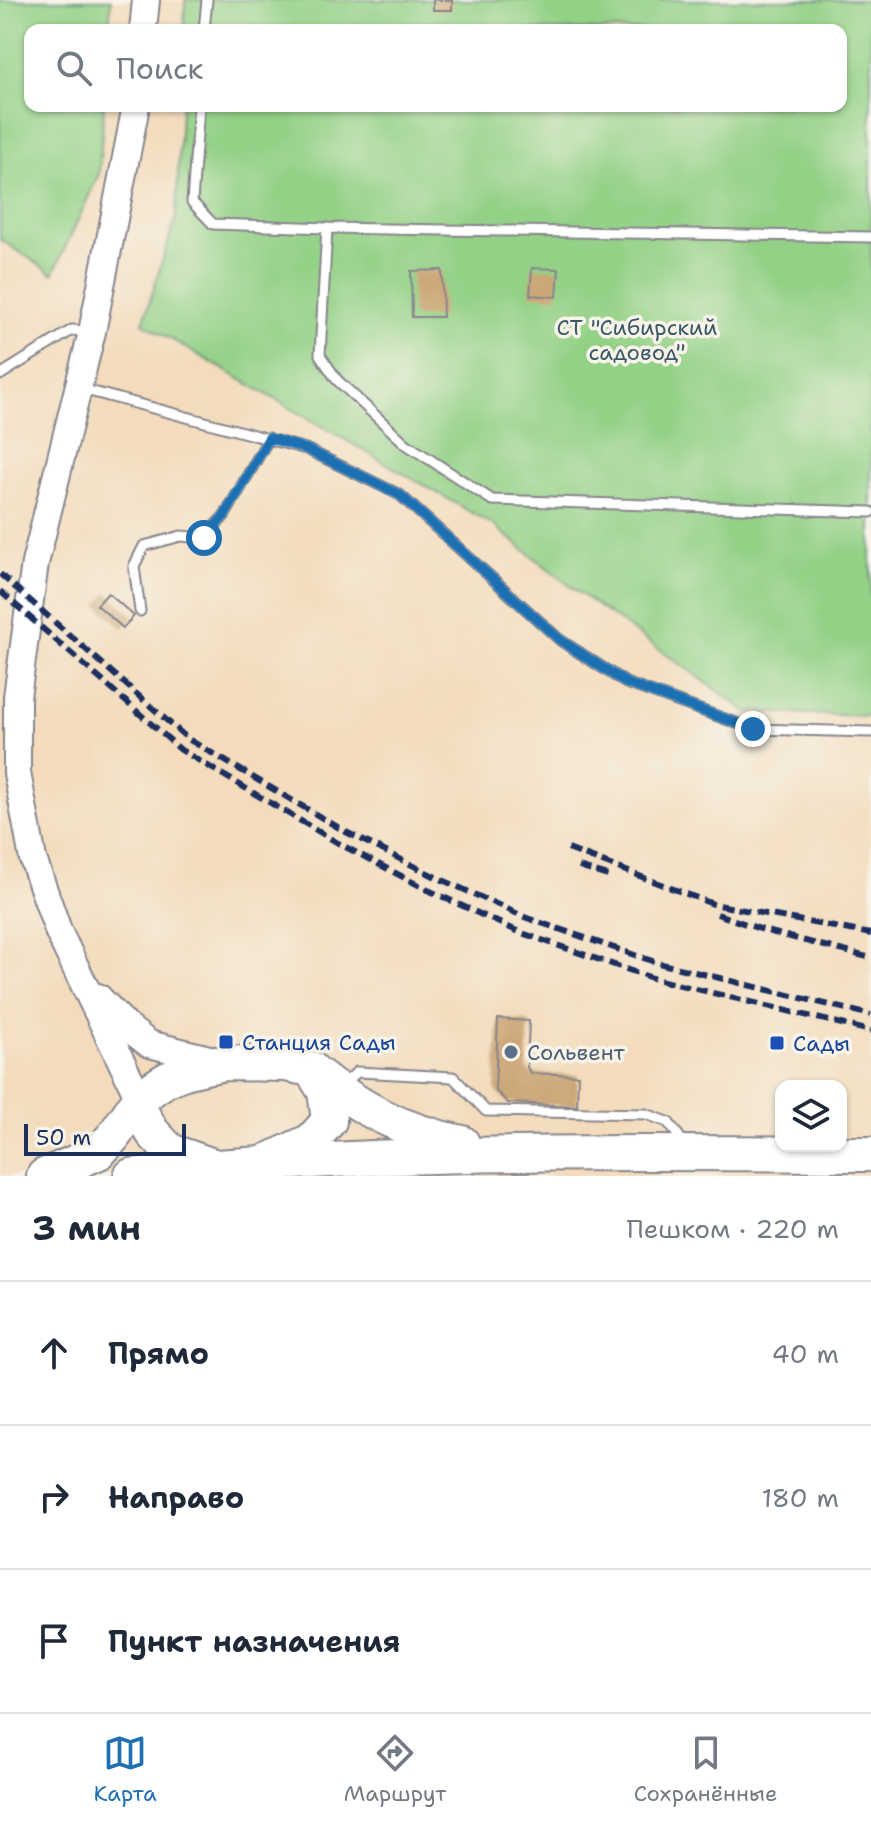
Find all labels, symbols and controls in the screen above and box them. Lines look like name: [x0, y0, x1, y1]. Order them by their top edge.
search box: [24, 24, 847, 112]
icon: search: [52, 46, 96, 90]
text: Поиск: [116, 48, 204, 89]
park label: СТ "Сибирский садовод": [557, 313, 717, 367]
route start: [186, 520, 222, 556]
route end: [735, 711, 771, 747]
place label: Станция Сады: [242, 1028, 396, 1057]
place label: Сады: [793, 1029, 850, 1058]
marker: Станция Сады: [217, 1033, 235, 1051]
marker: Сады: [768, 1034, 786, 1052]
place label: Сольвент: [527, 1038, 626, 1067]
marker: Сольвент: [502, 1043, 520, 1061]
map controls: [775, 1080, 847, 1152]
button: layers: [775, 1080, 847, 1152]
scale bar: [24, 1120, 186, 1156]
text: 50 m: [36, 1123, 91, 1152]
text: 3 мин: [32, 1205, 141, 1251]
text: Пешком · 220 m: [626, 1211, 839, 1246]
icon: ahead: [32, 1331, 76, 1375]
text: Прямо: [108, 1333, 209, 1374]
text: 40 m: [772, 1336, 839, 1371]
icon: right: [32, 1475, 76, 1519]
text: Направо: [108, 1477, 244, 1518]
text: 180 m: [761, 1480, 839, 1515]
icon: arrive: [32, 1619, 76, 1663]
text: Пункт назначения: [108, 1621, 400, 1662]
tab: Карта: [94, 1731, 157, 1808]
tab: Маршрут: [344, 1731, 446, 1808]
tab: Сохранённые: [634, 1731, 777, 1808]

